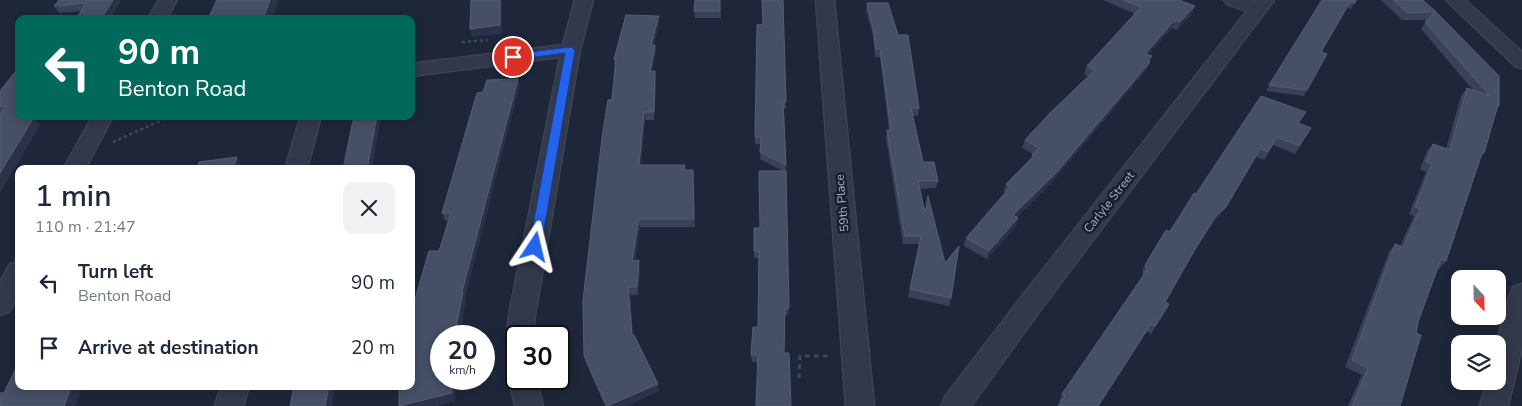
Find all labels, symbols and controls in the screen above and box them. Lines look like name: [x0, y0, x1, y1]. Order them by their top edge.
text: 90 m: [118, 29, 200, 76]
icon: left: [35, 35, 100, 100]
pin: [492, 36, 534, 78]
icon: arrive: [499, 43, 527, 71]
text: Benton Road: [118, 74, 246, 104]
street label: Carlyle Street: [1080, 167, 1139, 236]
street label: 59th Place: [832, 173, 852, 233]
text: 1 min: [35, 176, 111, 217]
button: close: [343, 182, 395, 234]
text: 110 m · 21:47: [35, 216, 136, 238]
position arrow: [508, 220, 560, 272]
text: Turn left: [78, 259, 153, 285]
icon: left: [35, 269, 63, 297]
text: 90 m: [351, 270, 395, 296]
north arrow: [1451, 270, 1506, 325]
map controls: [1451, 270, 1506, 390]
text: Benton Road: [78, 285, 171, 307]
speed limit sign: 30: [505, 325, 570, 390]
icon: arrive: [35, 334, 63, 362]
text: 20: [447, 334, 478, 368]
text: Arrive at destination: [78, 335, 259, 361]
text: 20 m: [351, 335, 395, 361]
button: layers: [1451, 335, 1506, 390]
text: km/h: [449, 362, 476, 378]

